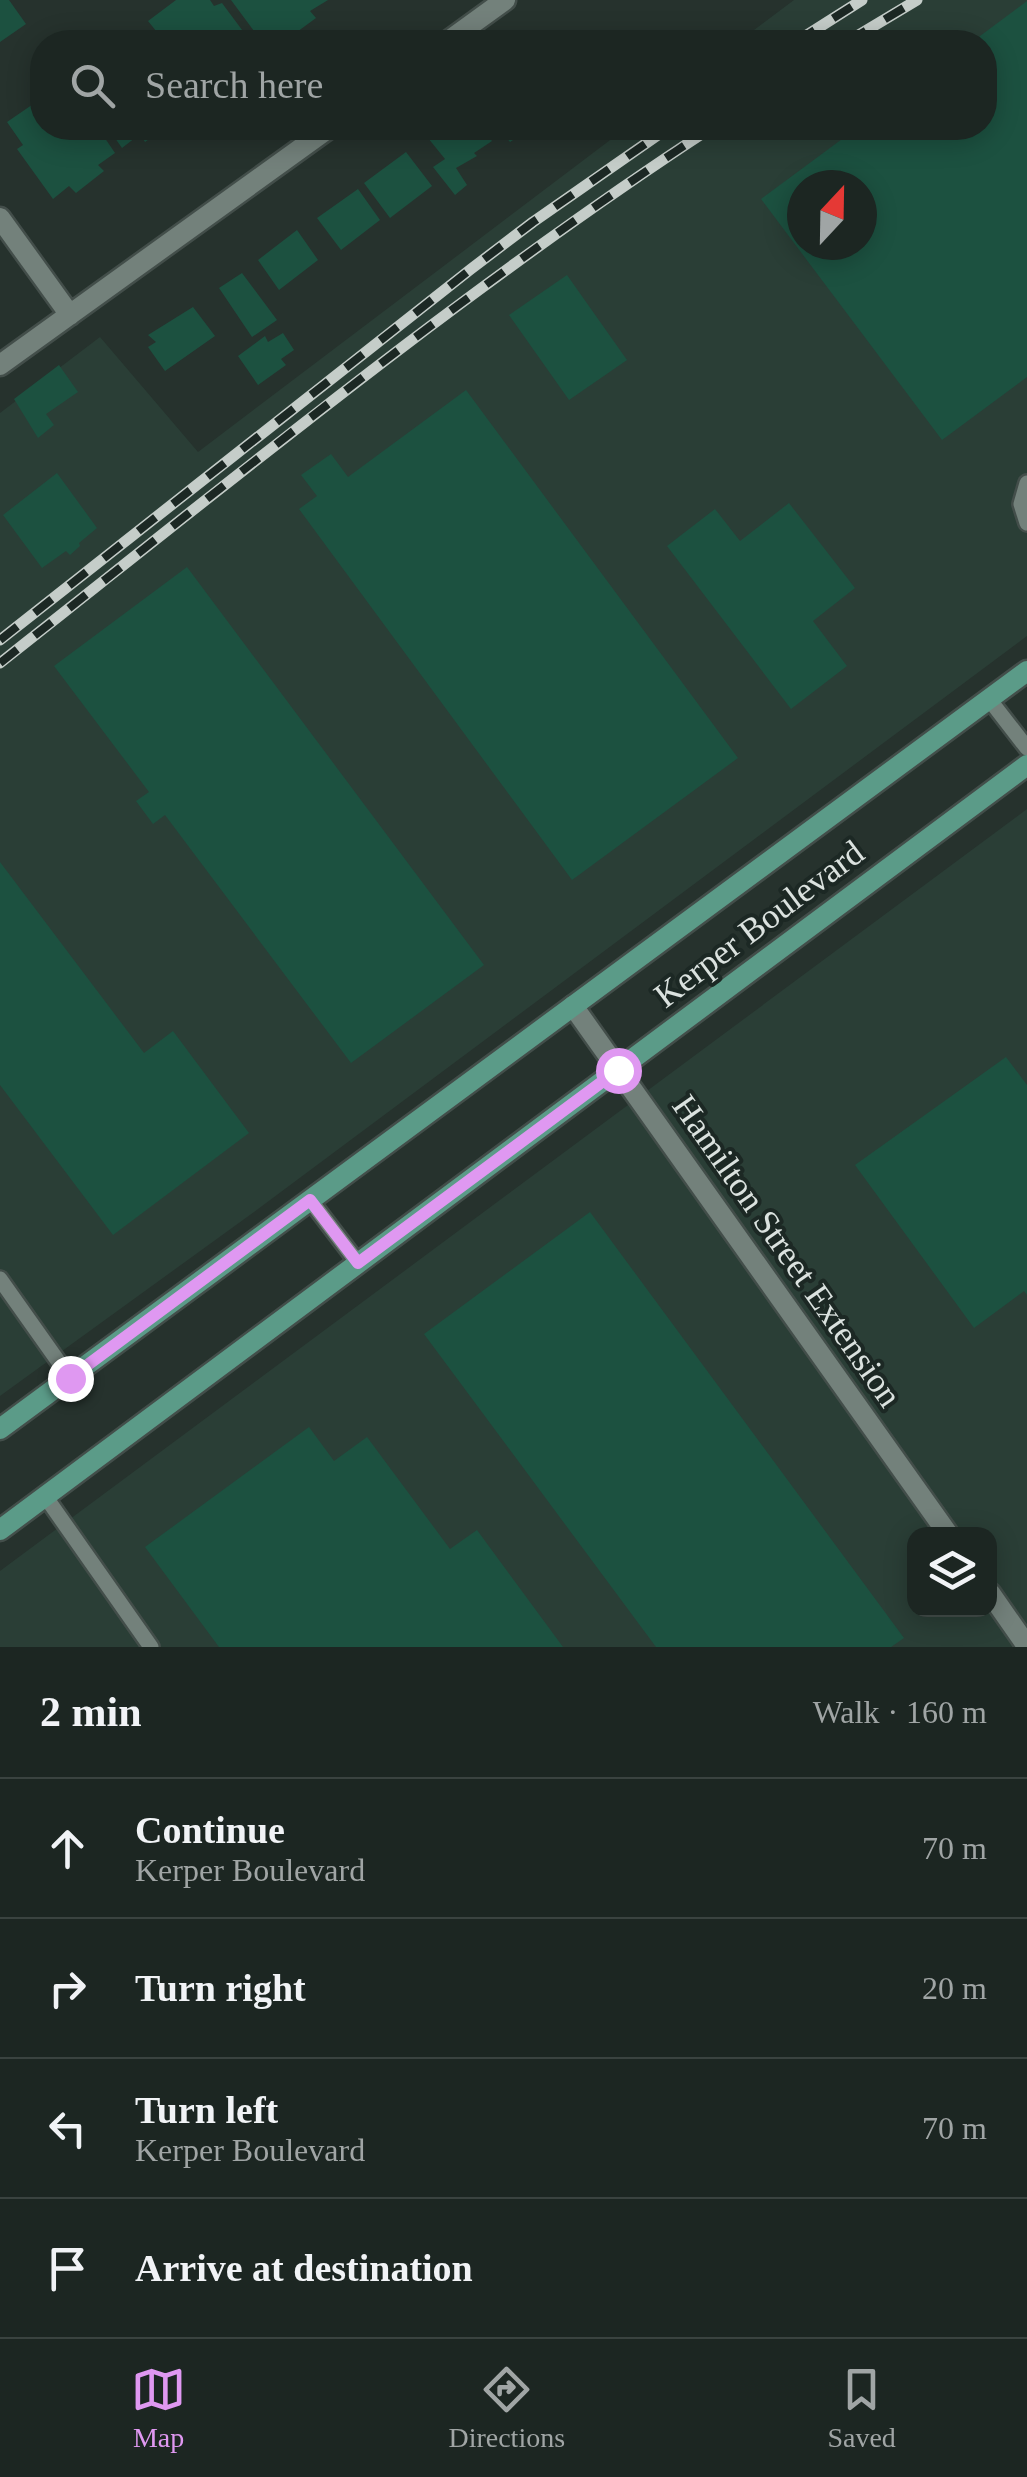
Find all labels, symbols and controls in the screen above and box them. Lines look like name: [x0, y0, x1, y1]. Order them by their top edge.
search box: [30, 30, 997, 140]
icon: search: [65, 58, 120, 113]
text: Search here: [145, 64, 323, 106]
north arrow: [787, 170, 877, 260]
street label: Kerper Boulevard: [647, 832, 872, 1015]
route start: [596, 1048, 642, 1094]
street label: Hamilton Street Extension: [665, 1088, 909, 1414]
route end: [48, 1356, 94, 1402]
map controls: [907, 1527, 997, 1617]
button: layers: [907, 1527, 997, 1617]
text: 2 min: [40, 1689, 142, 1735]
text: Walk · 160 m: [813, 1694, 987, 1730]
text: Continue: [135, 1809, 285, 1851]
icon: ahead: [40, 1821, 95, 1876]
text: 70 m: [922, 1830, 987, 1866]
text: Kerper Boulevard: [135, 1852, 365, 1888]
icon: right: [40, 1961, 95, 2016]
text: Turn right: [135, 1967, 306, 2009]
text: 20 m: [922, 1970, 987, 2006]
text: Turn left: [135, 2089, 278, 2131]
icon: left: [40, 2101, 95, 2156]
text: 70 m: [922, 2110, 987, 2146]
text: Kerper Boulevard: [135, 2132, 365, 2168]
icon: arrive: [40, 2241, 95, 2296]
text: Arrive at destination: [135, 2247, 473, 2289]
tab: Map: [131, 2362, 186, 2454]
tab: Directions: [448, 2362, 565, 2454]
tab: Saved: [827, 2362, 896, 2454]

